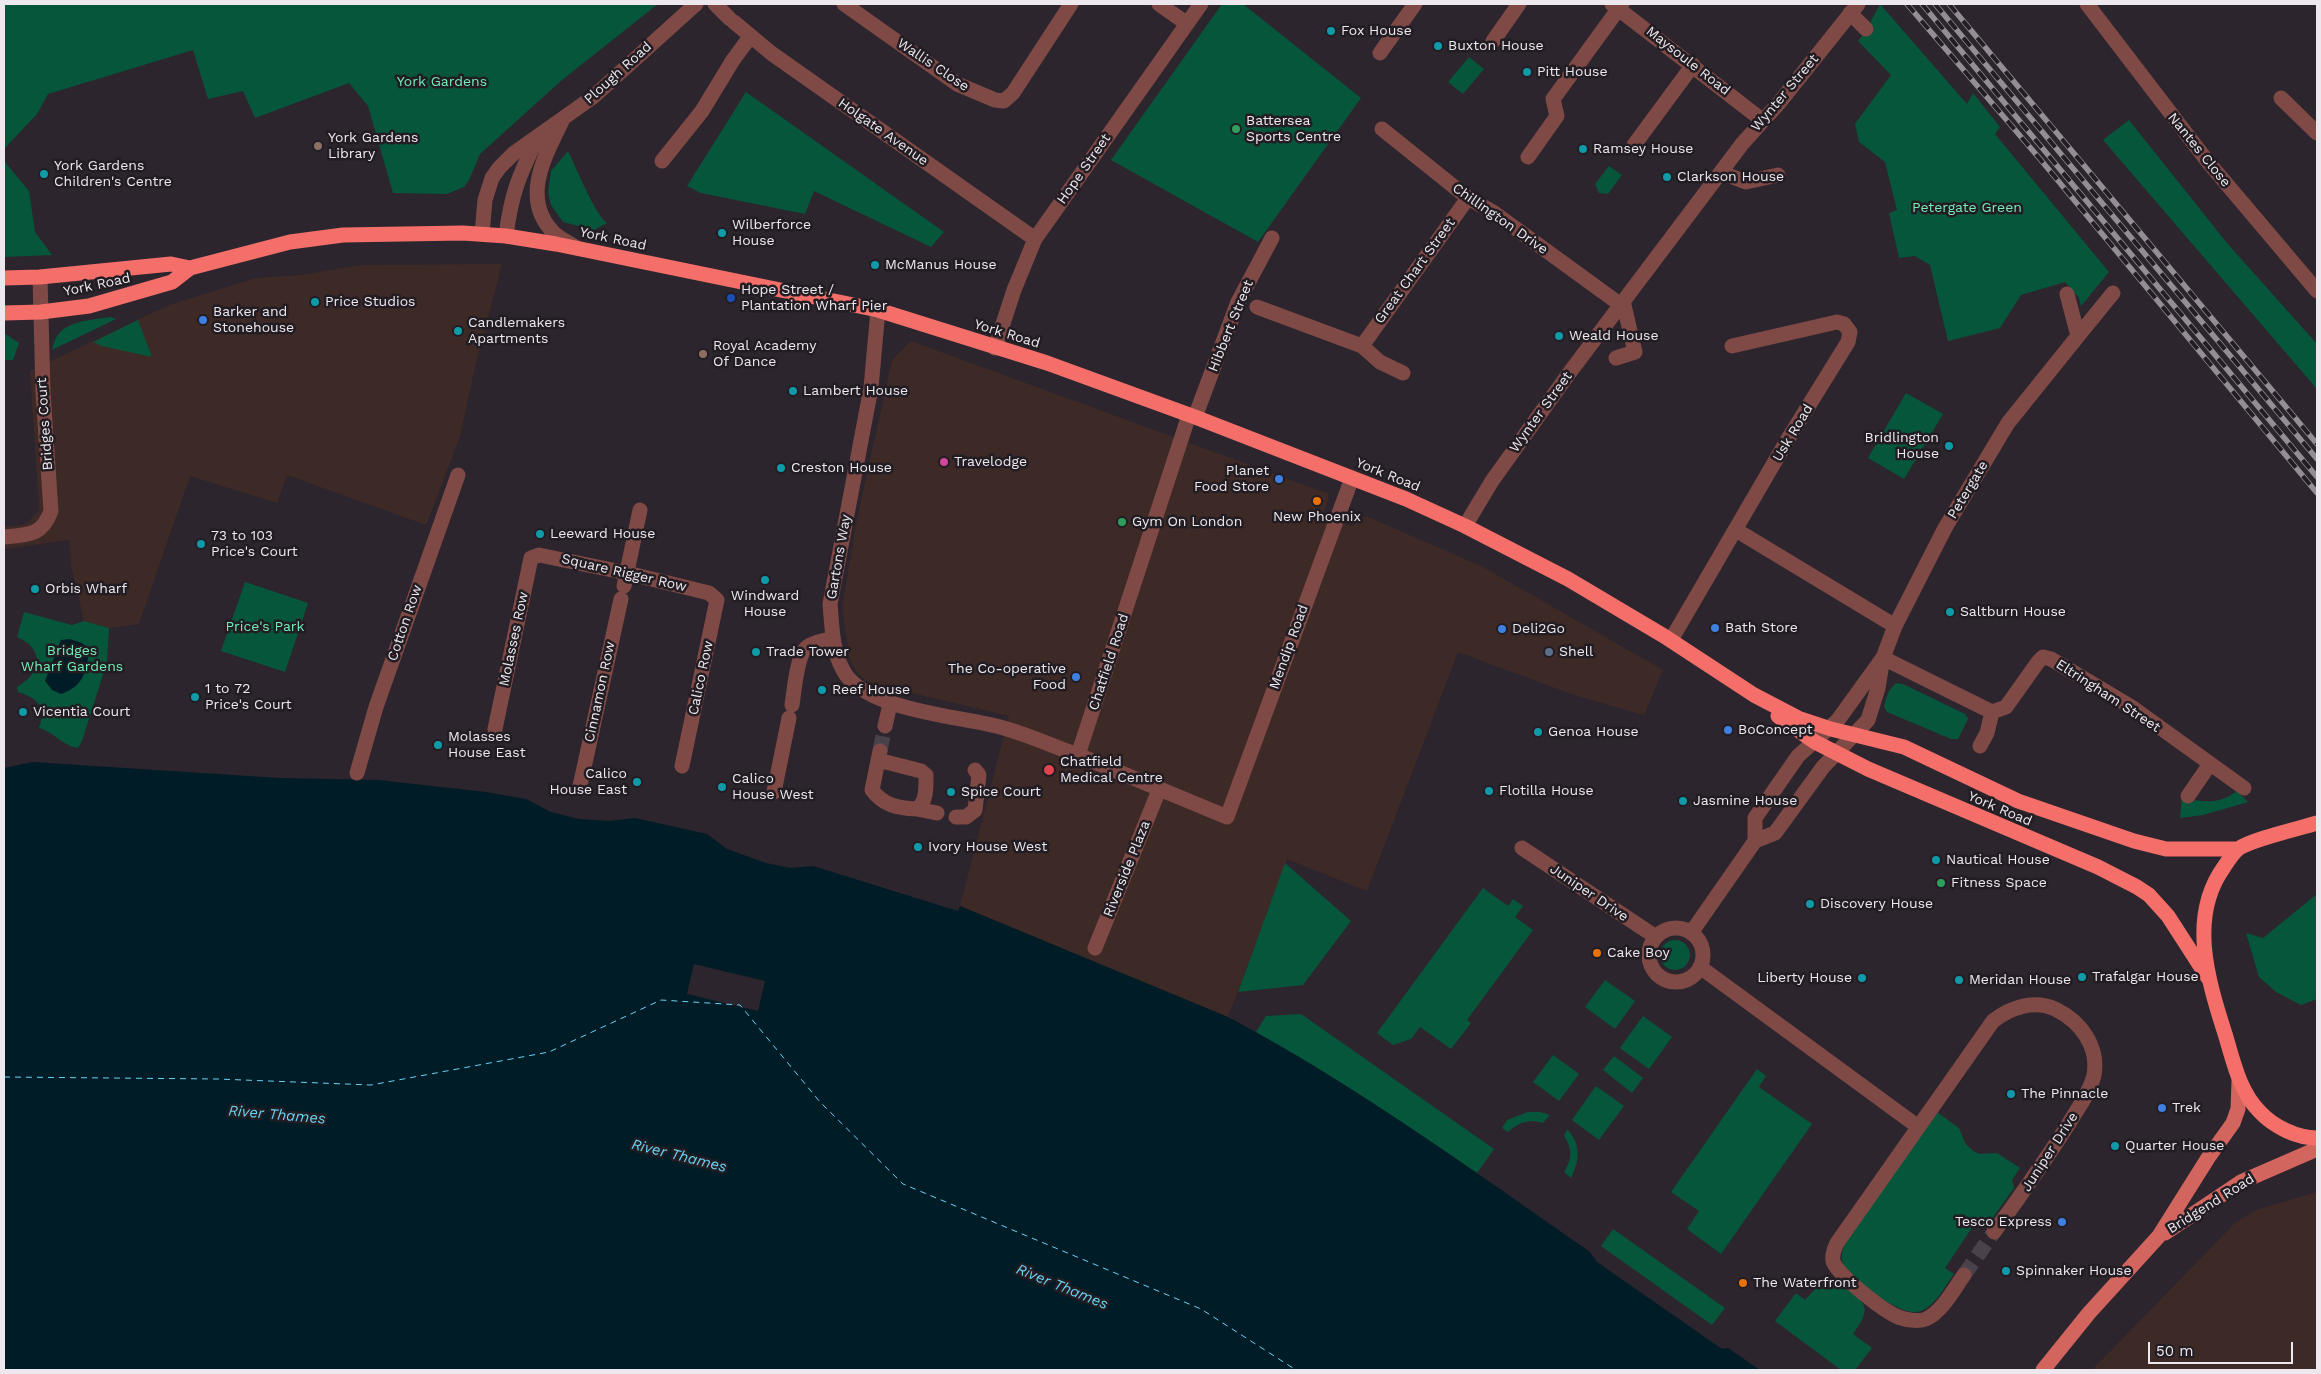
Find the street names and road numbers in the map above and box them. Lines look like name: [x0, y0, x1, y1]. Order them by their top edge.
street label: Maysoule Road: [1643, 23, 1733, 99]
street label: Wallis Close: [894, 35, 972, 95]
street label: Plough Road: [581, 38, 655, 108]
street label: Wynter Street: [1748, 51, 1822, 135]
street label: Holgate Avenue: [835, 95, 931, 169]
street label: Nantes Close: [2164, 110, 2234, 190]
street label: Hope Street: [1054, 130, 1114, 208]
street label: Chillington Drive: [1449, 180, 1551, 258]
street label: Great Chart Street: [1371, 215, 1459, 327]
street label: York Road: [578, 224, 648, 254]
street label: York Road: [62, 270, 132, 300]
street label: Hibbert Street: [1205, 278, 1257, 374]
street label: York Road: [972, 316, 1042, 352]
street label: Wynter Street: [1506, 368, 1576, 456]
street label: Bridges Court: [33, 377, 57, 471]
street label: Usk Road: [1769, 401, 1817, 465]
street label: York Road: [1353, 454, 1423, 496]
street label: Petergate: [1944, 458, 1992, 522]
street label: Gartons Way: [823, 513, 855, 601]
street label: Square Rigger Row: [560, 550, 688, 596]
street label: Cotton Row: [384, 583, 426, 663]
street label: Molasses Row: [496, 590, 532, 688]
street label: Mendip Road: [1266, 602, 1312, 692]
street label: Chatfield Road: [1085, 611, 1133, 713]
street label: Calico Row: [685, 639, 717, 717]
street label: Cinnamon Row: [581, 640, 619, 744]
street label: Eltringham Street: [2053, 656, 2163, 736]
street label: York Road: [1965, 788, 2035, 830]
street label: Riverside Plaza: [1100, 818, 1154, 920]
street label: Juniper Drive: [1547, 861, 1631, 925]
street label: Juniper Drive: [2018, 1109, 2082, 1195]
street label: Bridgend Road: [2164, 1171, 2258, 1237]

